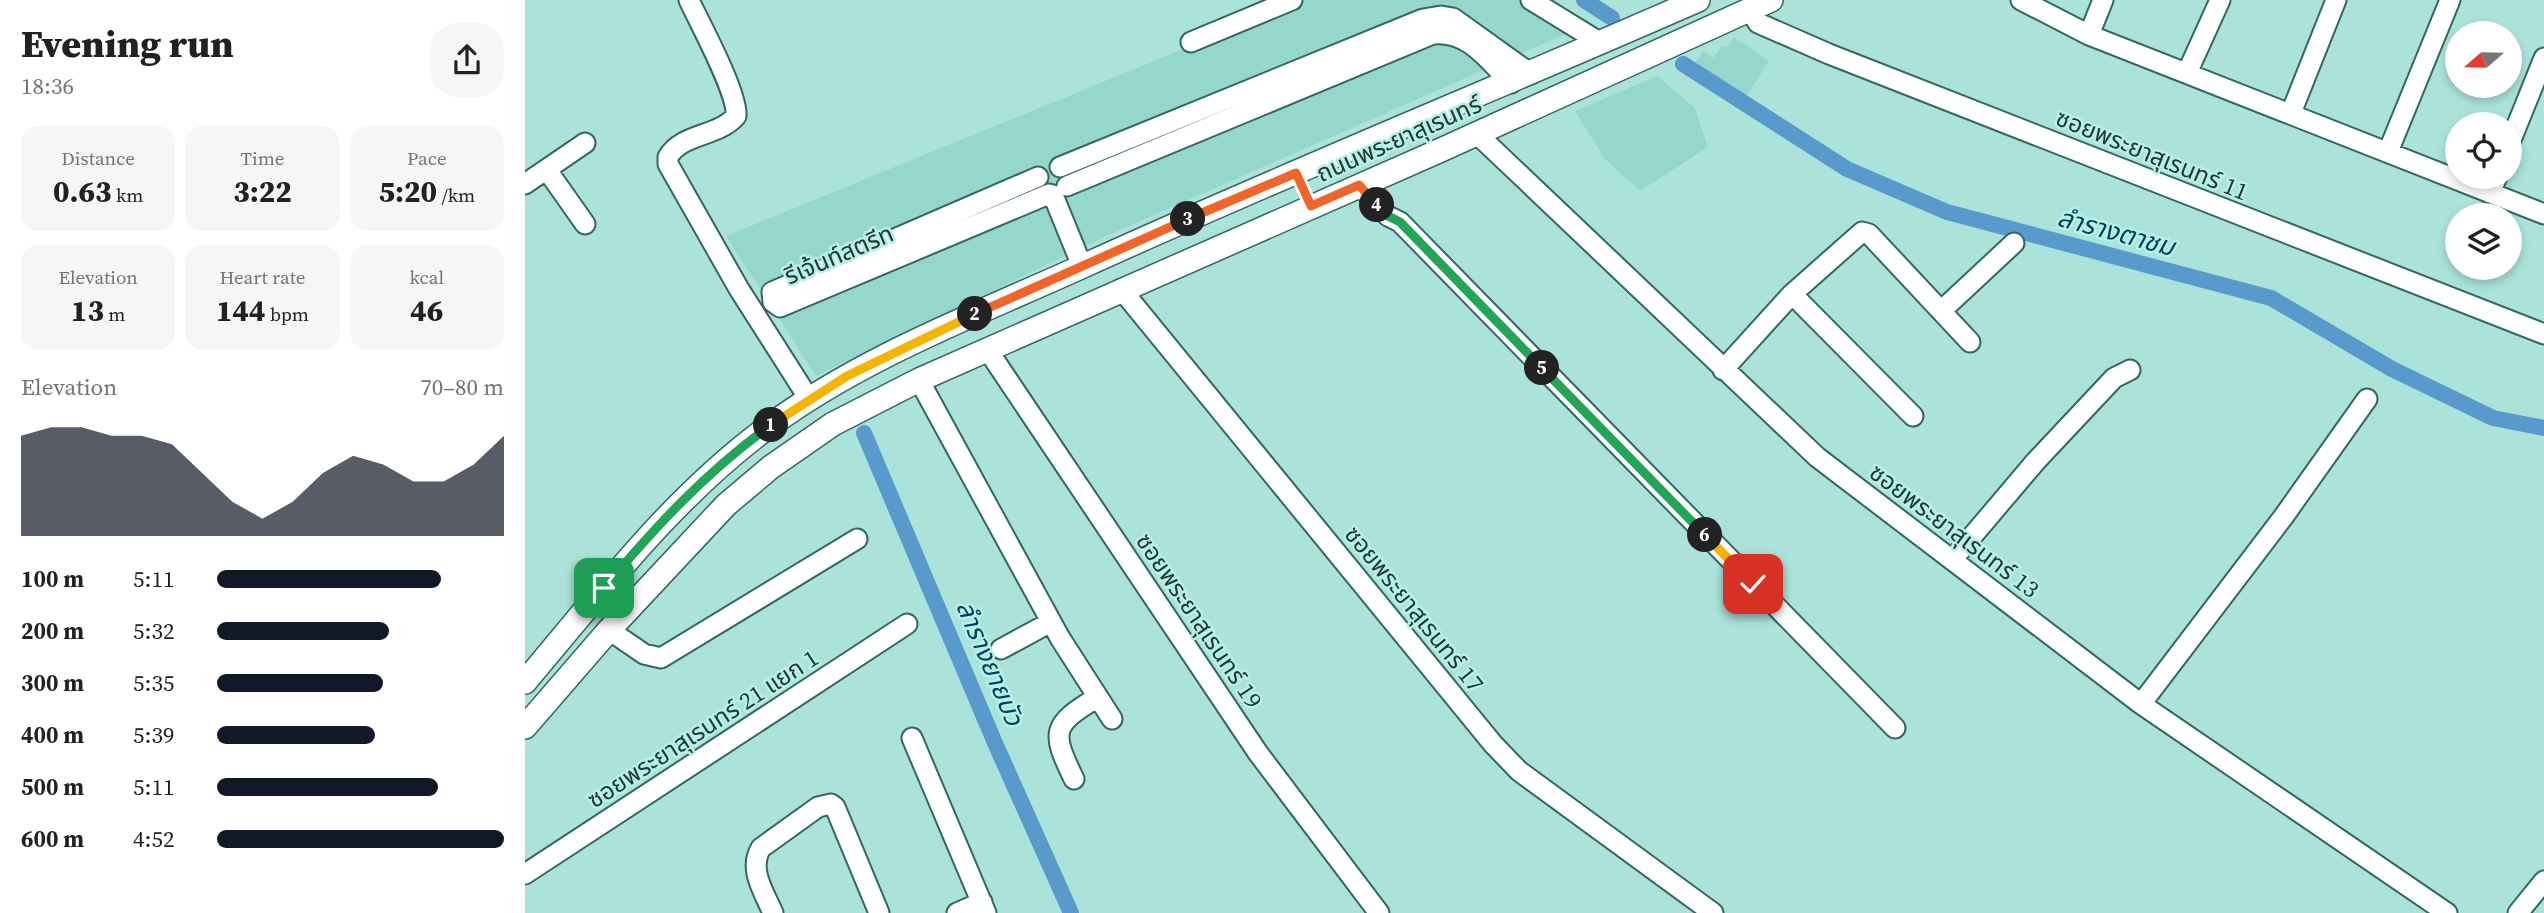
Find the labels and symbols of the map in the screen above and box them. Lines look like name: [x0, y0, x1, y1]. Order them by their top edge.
north arrow: [2445, 21, 2522, 98]
street label: ถนนพระยาสุเรนทร์: [1311, 87, 1488, 190]
street label: ซอยพระยาสุเรนทร์ 11: [2051, 101, 2253, 208]
pin: 4: [1359, 188, 1395, 222]
water label: ลำรางตาชม: [2053, 199, 2181, 265]
pin: 3: [1171, 202, 1205, 236]
street label: รีเจ้นท์สตรีท: [779, 217, 898, 292]
pin: 2: [958, 296, 993, 332]
pin: 5: [1525, 350, 1559, 386]
pin: 1: [754, 408, 789, 442]
street label: ซอยพระยาสุเรนทร์ 13: [1863, 456, 2046, 605]
pin: 6: [1687, 518, 1723, 552]
street label: ซอยพระยาสุเรนทร์ 17: [1337, 519, 1492, 699]
street label: ซอยพระยาสุเรนทร์ 19: [1128, 527, 1270, 715]
pin: [1723, 554, 1783, 614]
pin: [574, 558, 634, 618]
water label: ลำรางยายบัว: [948, 595, 1033, 732]
street label: ซอยพระยาสุเรนทร์ 21 แยก 1: [581, 641, 825, 816]

